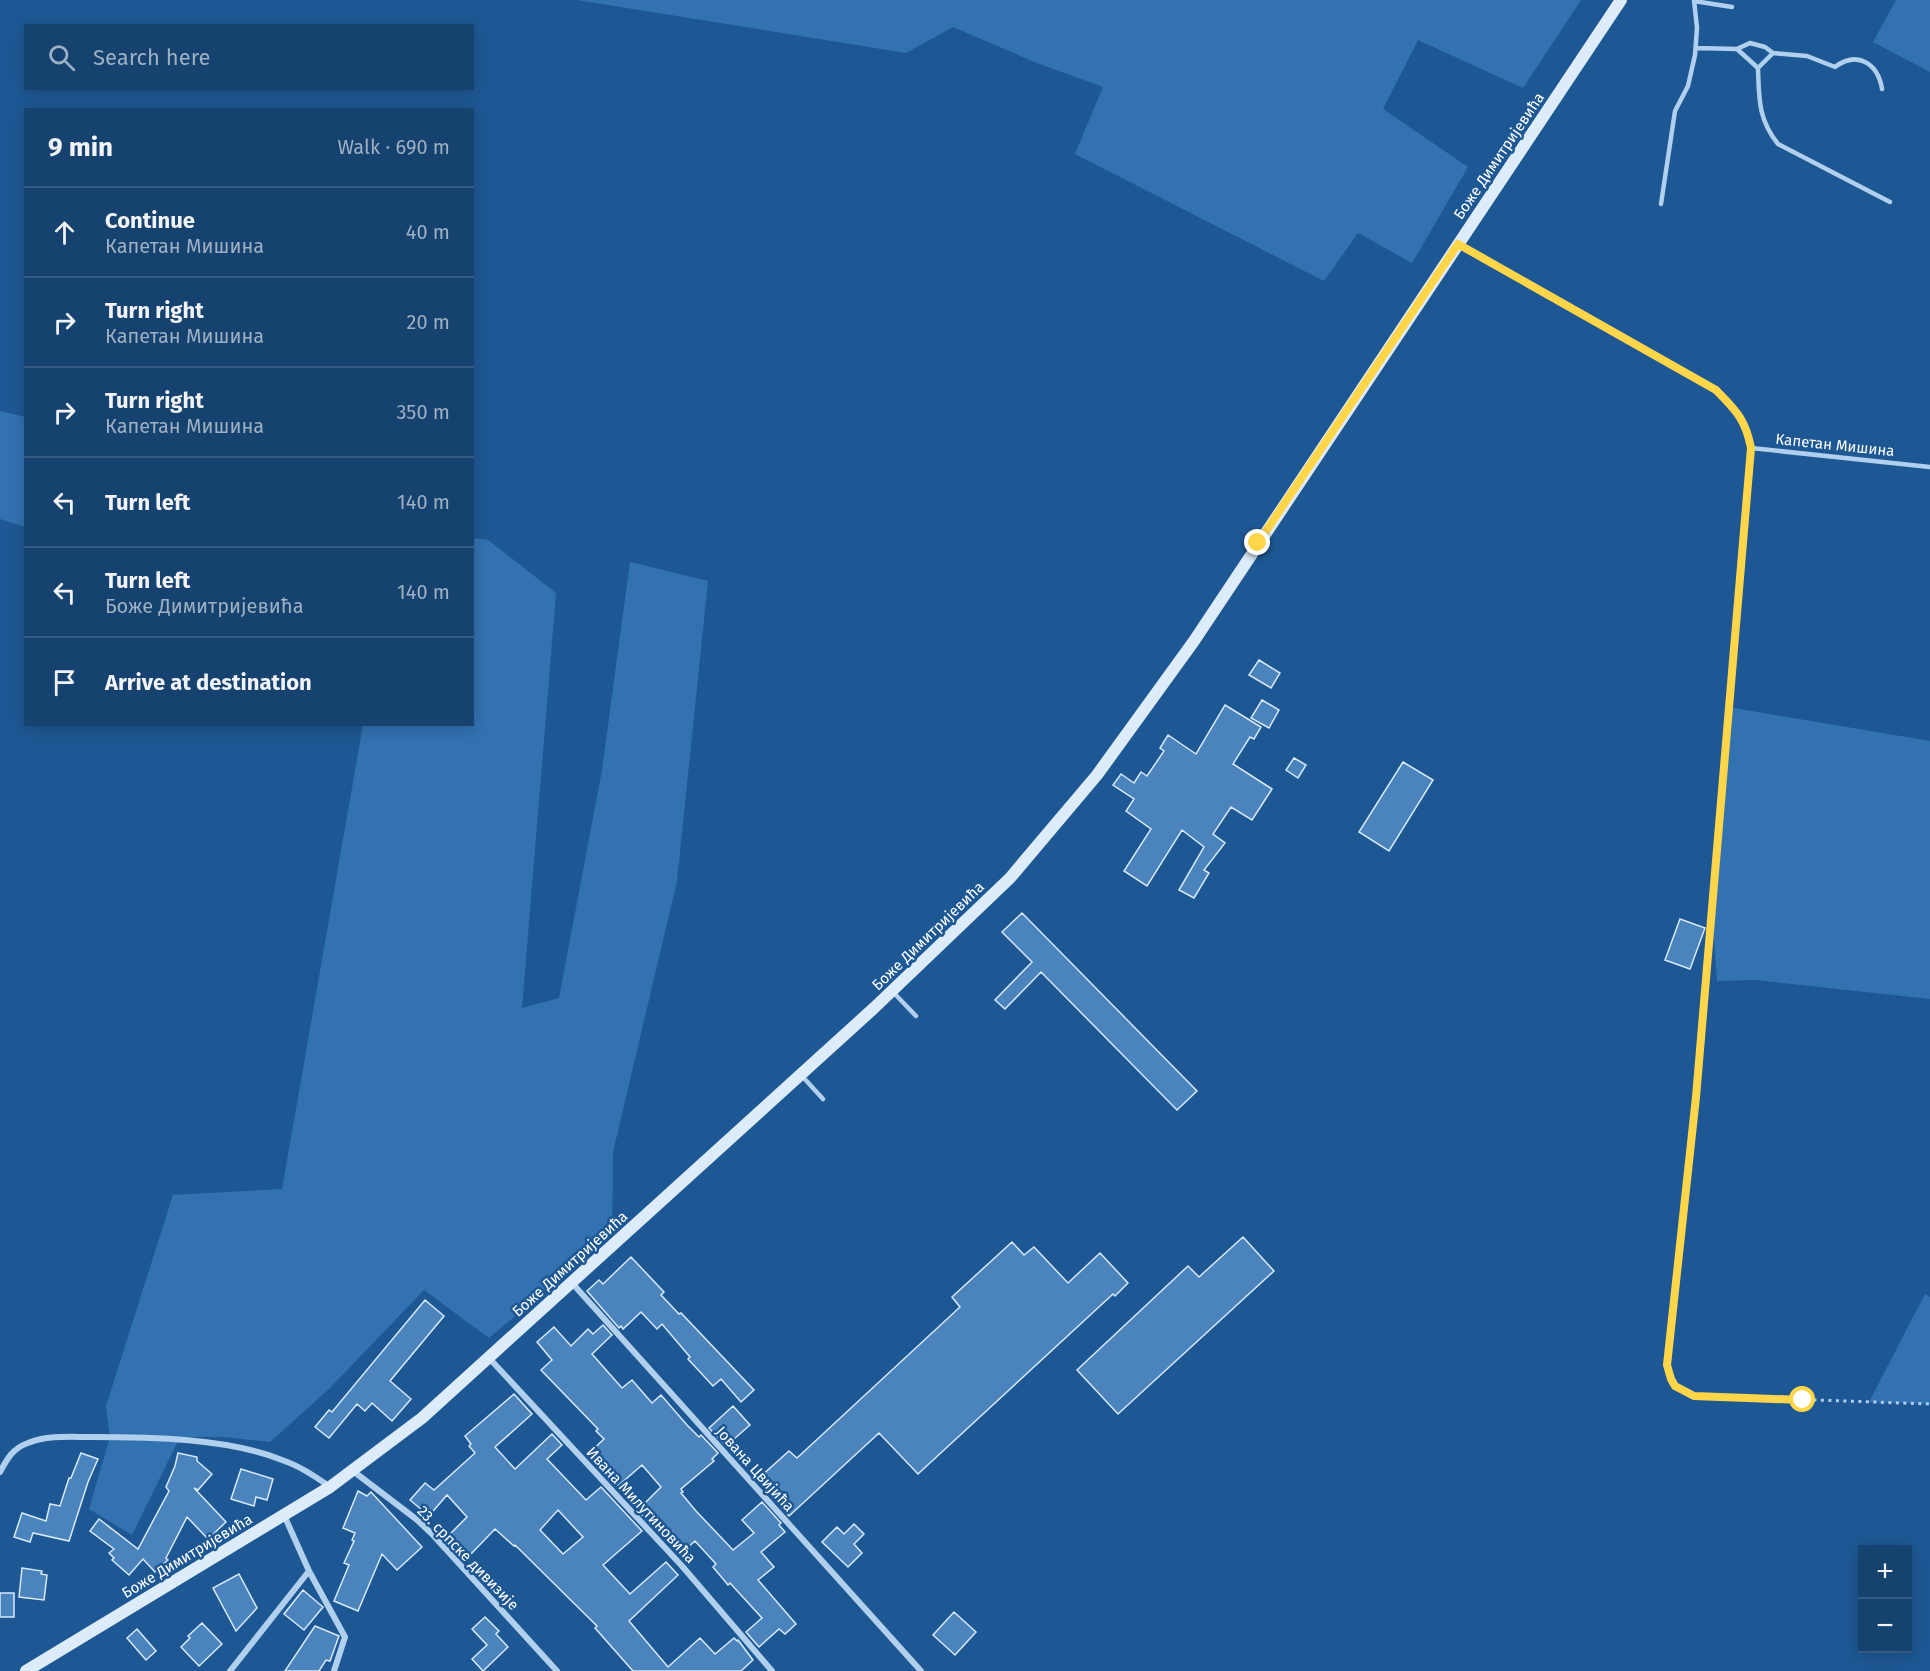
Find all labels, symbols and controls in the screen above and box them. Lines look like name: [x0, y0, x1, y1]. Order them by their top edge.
search box: [24, 24, 474, 90]
icon: search: [45, 41, 78, 74]
text: Search here: [93, 44, 211, 71]
street label: Боже Димитријевића: [1450, 89, 1548, 223]
text: 9 min: [48, 132, 113, 163]
text: Walk · 690 m: [337, 135, 450, 159]
text: Continue: [105, 207, 195, 234]
icon: ahead: [48, 216, 81, 249]
text: 40 m: [406, 220, 450, 244]
text: Капетан Мишина: [105, 234, 264, 258]
text: Turn right: [105, 297, 204, 324]
icon: right: [48, 306, 81, 339]
text: 20 m: [407, 310, 450, 334]
text: Капетан Мишина: [105, 324, 264, 348]
text: Turn right: [105, 387, 204, 414]
icon: right: [48, 396, 81, 429]
text: 350 m: [396, 400, 450, 424]
text: Капетан Мишина: [105, 414, 264, 438]
street label: Капетан Мишина: [1775, 430, 1895, 460]
icon: left: [48, 486, 81, 519]
text: Turn left: [105, 489, 190, 516]
text: 140 m: [397, 490, 450, 514]
route end: [1244, 529, 1270, 555]
text: Turn left: [105, 567, 190, 594]
icon: left: [48, 576, 81, 609]
text: 140 m: [397, 580, 450, 604]
text: Боже Димитријевића: [105, 594, 304, 618]
icon: arrive: [48, 666, 81, 699]
text: Arrive at destination: [105, 669, 312, 696]
street label: Боже Димитријевића: [868, 878, 988, 994]
street label: Боже Димитријевића: [509, 1207, 631, 1321]
route start: [1789, 1386, 1815, 1412]
street label: Јована Цвијића: [712, 1423, 798, 1515]
street label: Ивана Милутиновића: [582, 1443, 700, 1567]
street label: 23. српске дивизије: [414, 1502, 522, 1614]
street label: Боже Димитријевића: [119, 1510, 255, 1602]
map controls: [1858, 1545, 1912, 1653]
button: +: [1858, 1545, 1912, 1599]
button: −: [1858, 1599, 1912, 1653]

